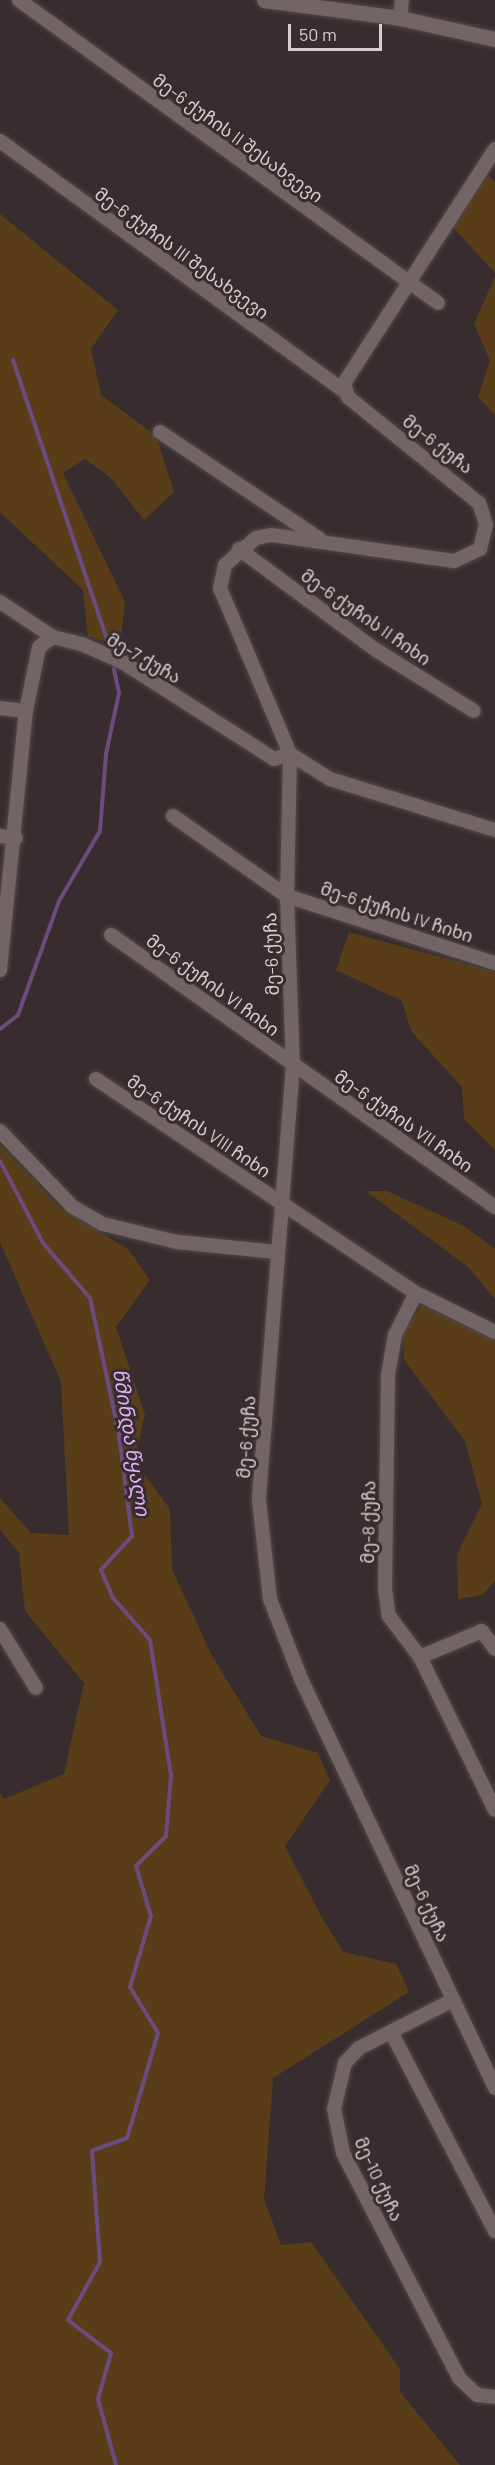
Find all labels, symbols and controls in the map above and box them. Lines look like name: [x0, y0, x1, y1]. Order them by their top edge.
scale bar: [291, 12, 386, 50]
text: 50 m: [299, 23, 337, 45]
street label: მე-6 ქუჩის II შესახვევი: [149, 69, 327, 207]
street label: მე-6 ქუჩის III შესახვევი: [91, 183, 273, 323]
street label: მე-6 ქუჩა: [399, 410, 477, 478]
street label: მე-6 ქუჩის II ჩიხი: [297, 564, 435, 670]
street label: მე-7 ქუჩა: [103, 628, 185, 688]
street label: მე-6 ქუჩის IV ჩიხი: [318, 877, 476, 947]
street label: მე-6 ქუჩა: [259, 912, 283, 996]
street label: მე-6 ქუჩის VI ჩიხი: [142, 929, 284, 1041]
street label: მე-6 ქუჩის VII ჩიხი: [331, 1065, 477, 1177]
street label: მე-6 ქუჩის VIII ჩიხი: [123, 1070, 275, 1182]
water label: წმინდა წყალი: [109, 1367, 155, 1517]
street label: მე-6 ქუჩა: [232, 1395, 260, 1479]
street label: მე-8 ქუჩა: [356, 1480, 380, 1564]
street label: მე-6 ქუჩა: [400, 1861, 454, 1945]
street label: მე-10 ქუჩა: [350, 2134, 408, 2224]

